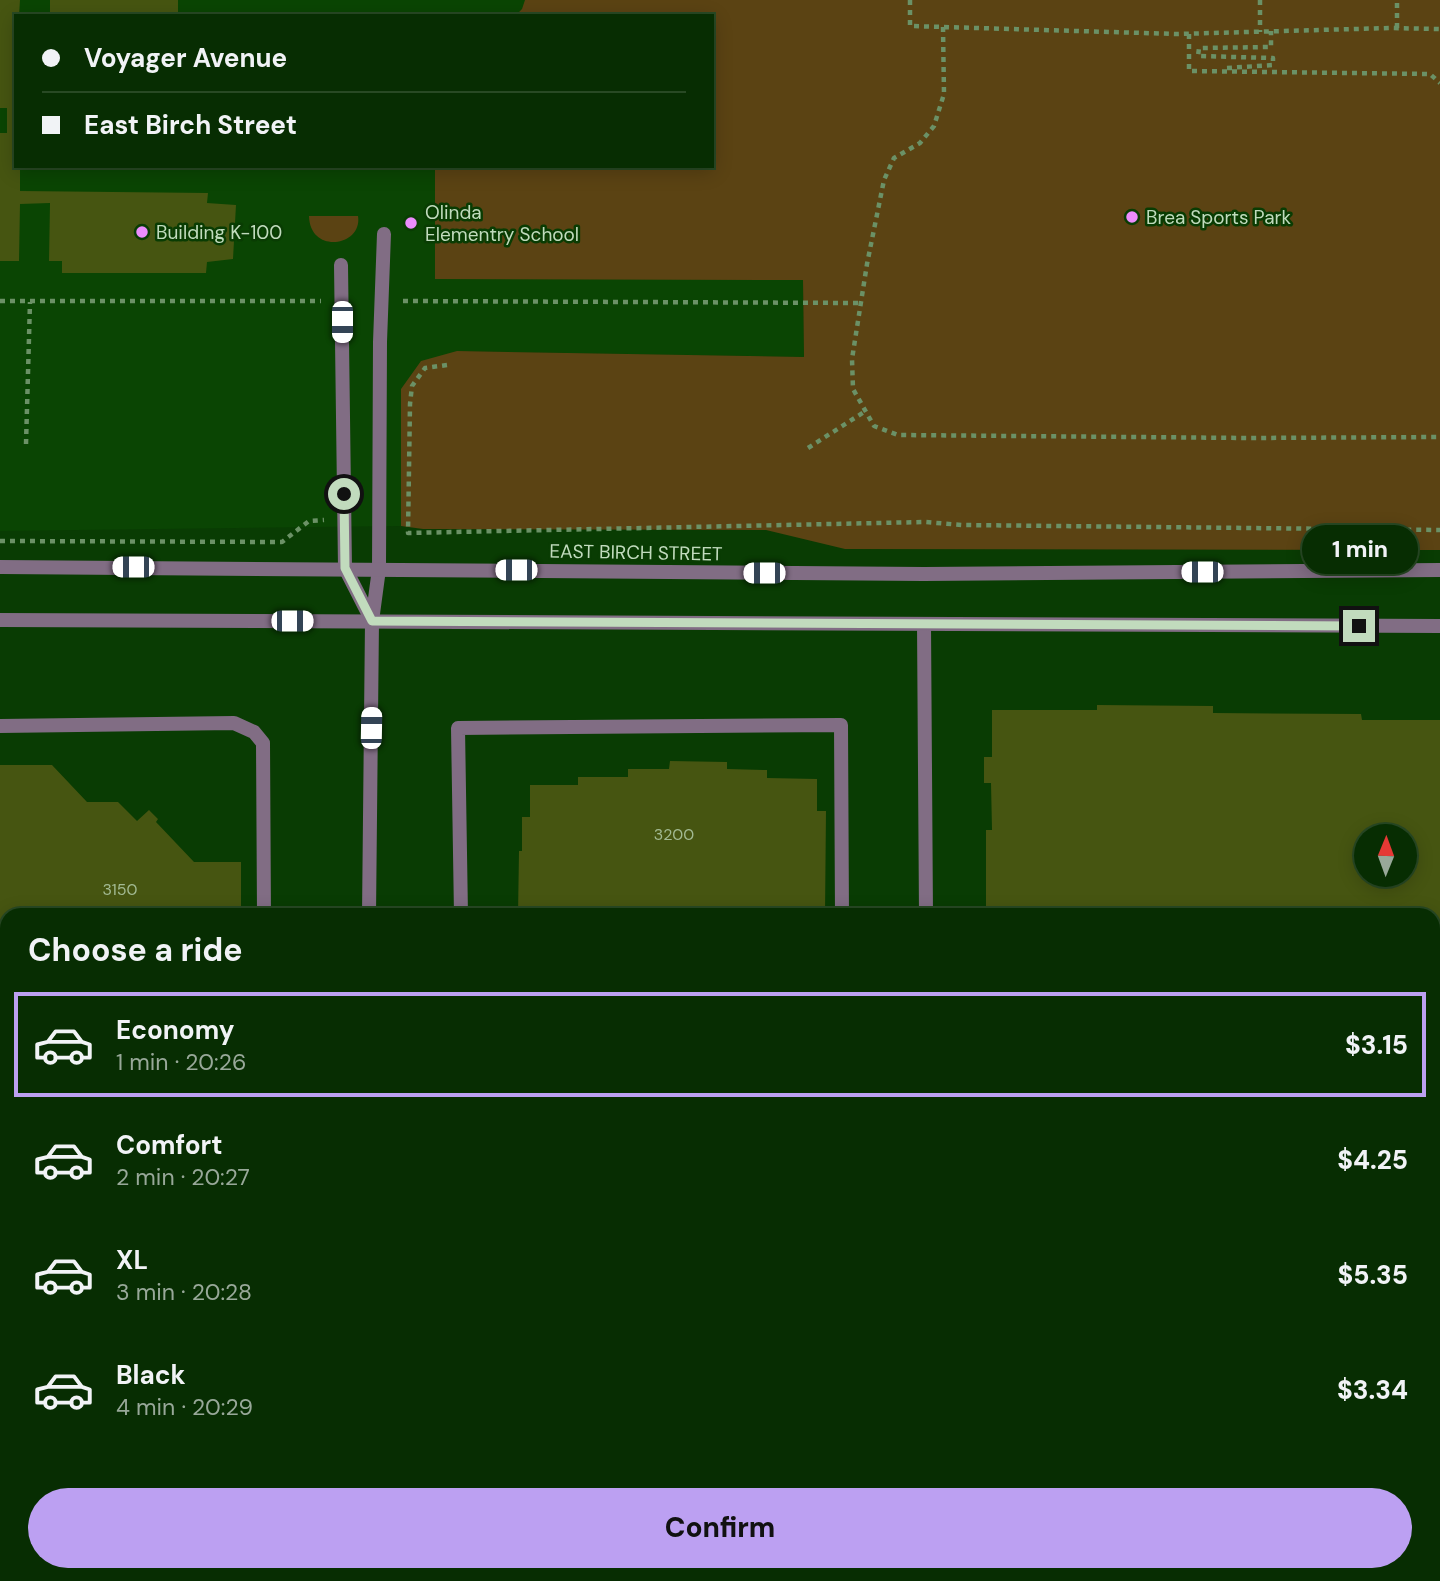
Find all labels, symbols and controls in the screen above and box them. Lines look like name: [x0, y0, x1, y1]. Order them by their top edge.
text: Voyager Avenue: [84, 41, 287, 75]
text: East Birch Street: [84, 108, 297, 142]
place label: Olinda Elementry School: [425, 200, 579, 247]
place label: Brea Sports Park: [1146, 205, 1292, 230]
marker: Brea Sports Park: [1124, 209, 1140, 225]
marker: Olinda Elementry School: [403, 215, 419, 231]
place label: Building K-100: [156, 220, 282, 245]
marker: Building K-100: [134, 224, 150, 240]
car: [332, 301, 353, 343]
route start: [328, 478, 360, 510]
callout: 1 min: [1301, 524, 1417, 574]
text: 1 min: [1332, 534, 1388, 564]
street label: EAST BIRCH STREET: [549, 538, 723, 567]
car: [113, 557, 155, 578]
car: [496, 560, 538, 581]
car: [1182, 562, 1224, 583]
car: [744, 563, 786, 584]
route end: [1343, 610, 1375, 642]
car: [272, 611, 314, 632]
car: [361, 707, 382, 749]
house number: 3200: [654, 824, 694, 845]
north arrow: [1354, 824, 1418, 887]
map controls: [1354, 824, 1417, 887]
house number: 3150: [103, 879, 137, 900]
text: Choose a ride: [28, 929, 243, 971]
icon: car: [32, 1013, 95, 1076]
text: Economy: [116, 1013, 234, 1047]
text: $3.15: [1345, 1028, 1408, 1062]
text: 1 min · 20:26: [116, 1047, 246, 1077]
icon: car: [32, 1128, 95, 1191]
text: Comfort: [116, 1128, 222, 1162]
text: $4.25: [1337, 1143, 1408, 1177]
text: 2 min · 20:27: [116, 1162, 250, 1192]
icon: car: [32, 1243, 95, 1306]
text: XL: [116, 1243, 148, 1277]
text: $5.35: [1337, 1258, 1408, 1292]
text: 3 min · 20:28: [116, 1277, 252, 1307]
icon: car: [32, 1358, 95, 1421]
text: Black: [116, 1358, 186, 1392]
text: $3.34: [1337, 1373, 1408, 1407]
text: 4 min · 20:29: [116, 1392, 253, 1422]
button: Confirm: [28, 1488, 1412, 1568]

